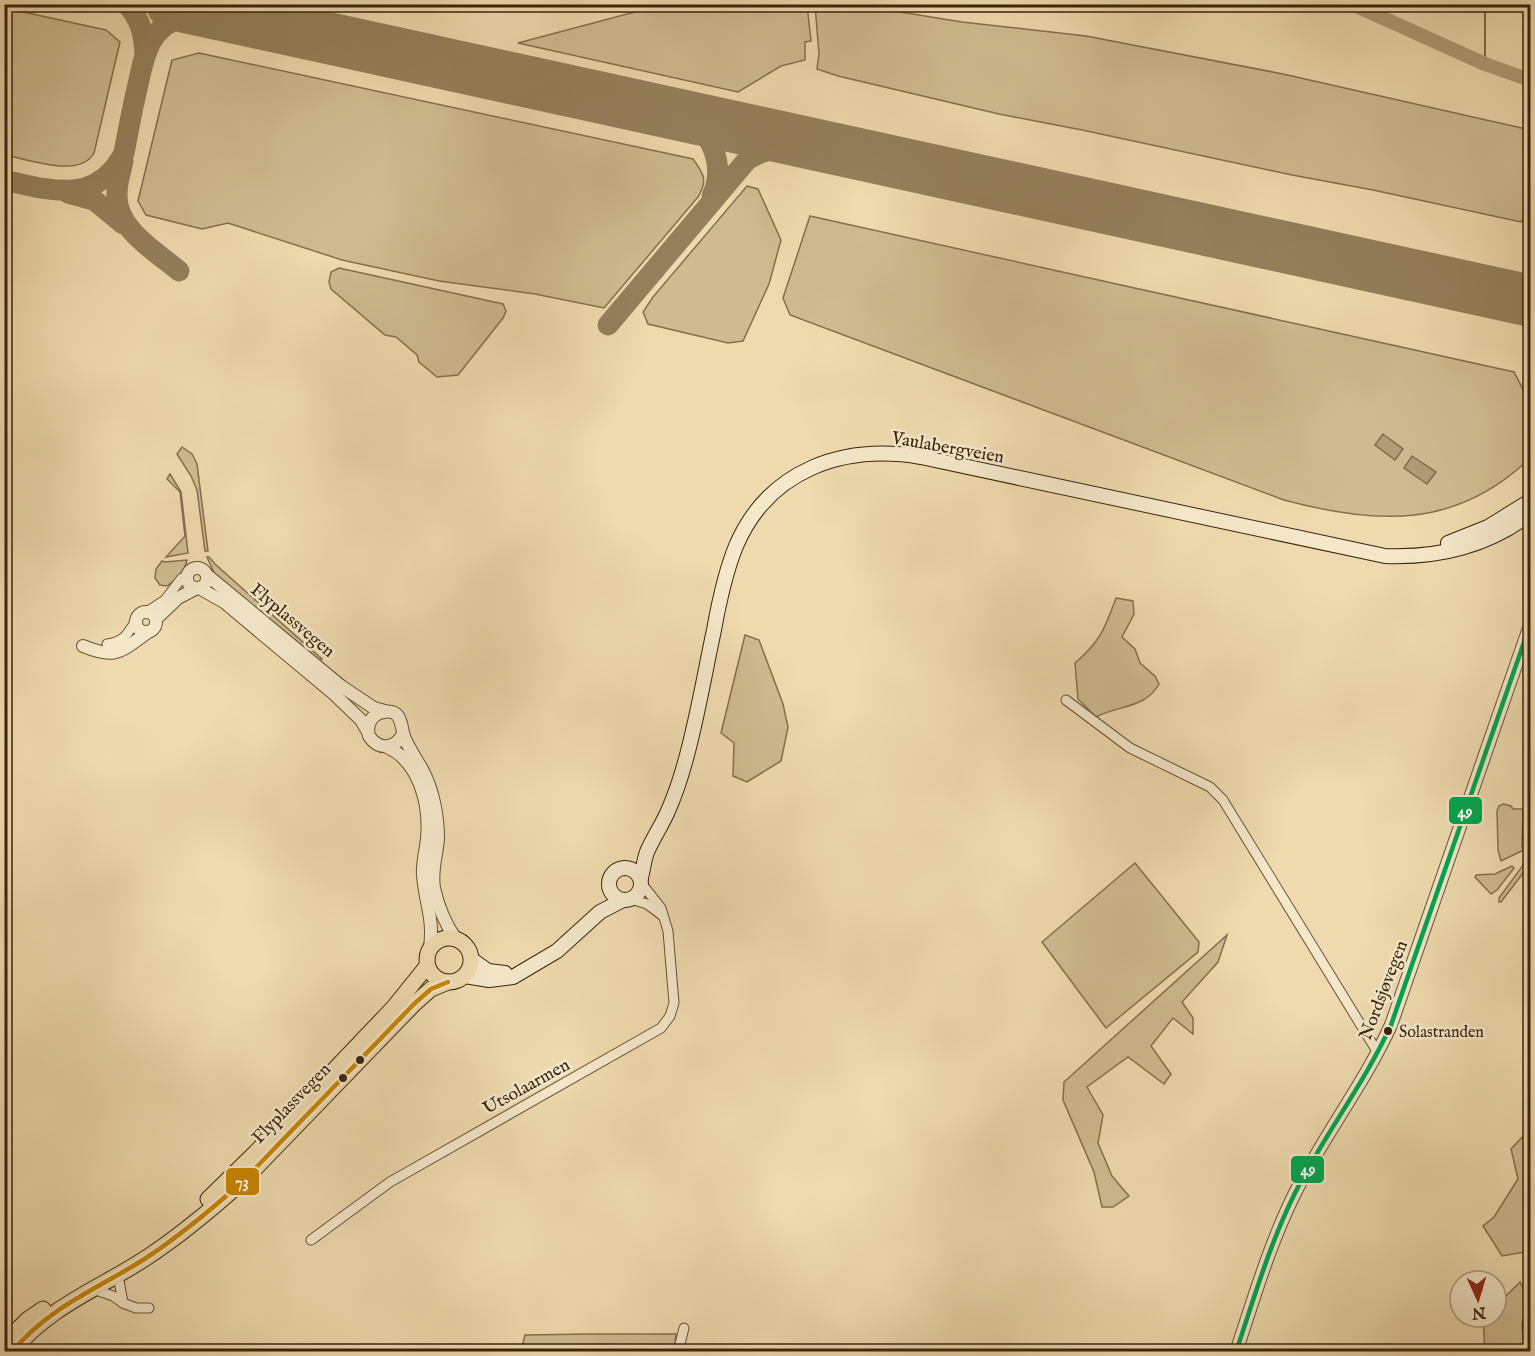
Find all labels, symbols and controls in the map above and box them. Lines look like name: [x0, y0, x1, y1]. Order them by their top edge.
street label: Vaulabergveien: [889, 427, 1006, 470]
street label: Flyplassvegen: [245, 579, 340, 664]
line badge: 49: [1448, 796, 1483, 825]
text: 49: [1458, 803, 1472, 823]
street label: Nordsjøvegen: [1355, 937, 1414, 1044]
place label: Solastranden: [1399, 1023, 1484, 1043]
marker: Solastranden: [1382, 1025, 1394, 1037]
unlabelled marker: [354, 1054, 366, 1066]
street label: Utsolaarmen: [479, 1054, 575, 1121]
street label: Flyplassvegen: [248, 1058, 337, 1149]
unlabelled marker: [337, 1072, 349, 1084]
line badge: 49: [1290, 1155, 1325, 1184]
text: 49: [1301, 1161, 1315, 1181]
line badge: 73: [225, 1167, 260, 1196]
text: 73: [235, 1173, 249, 1193]
north arrow: [1448, 1269, 1508, 1329]
text: N: [1471, 1301, 1488, 1322]

